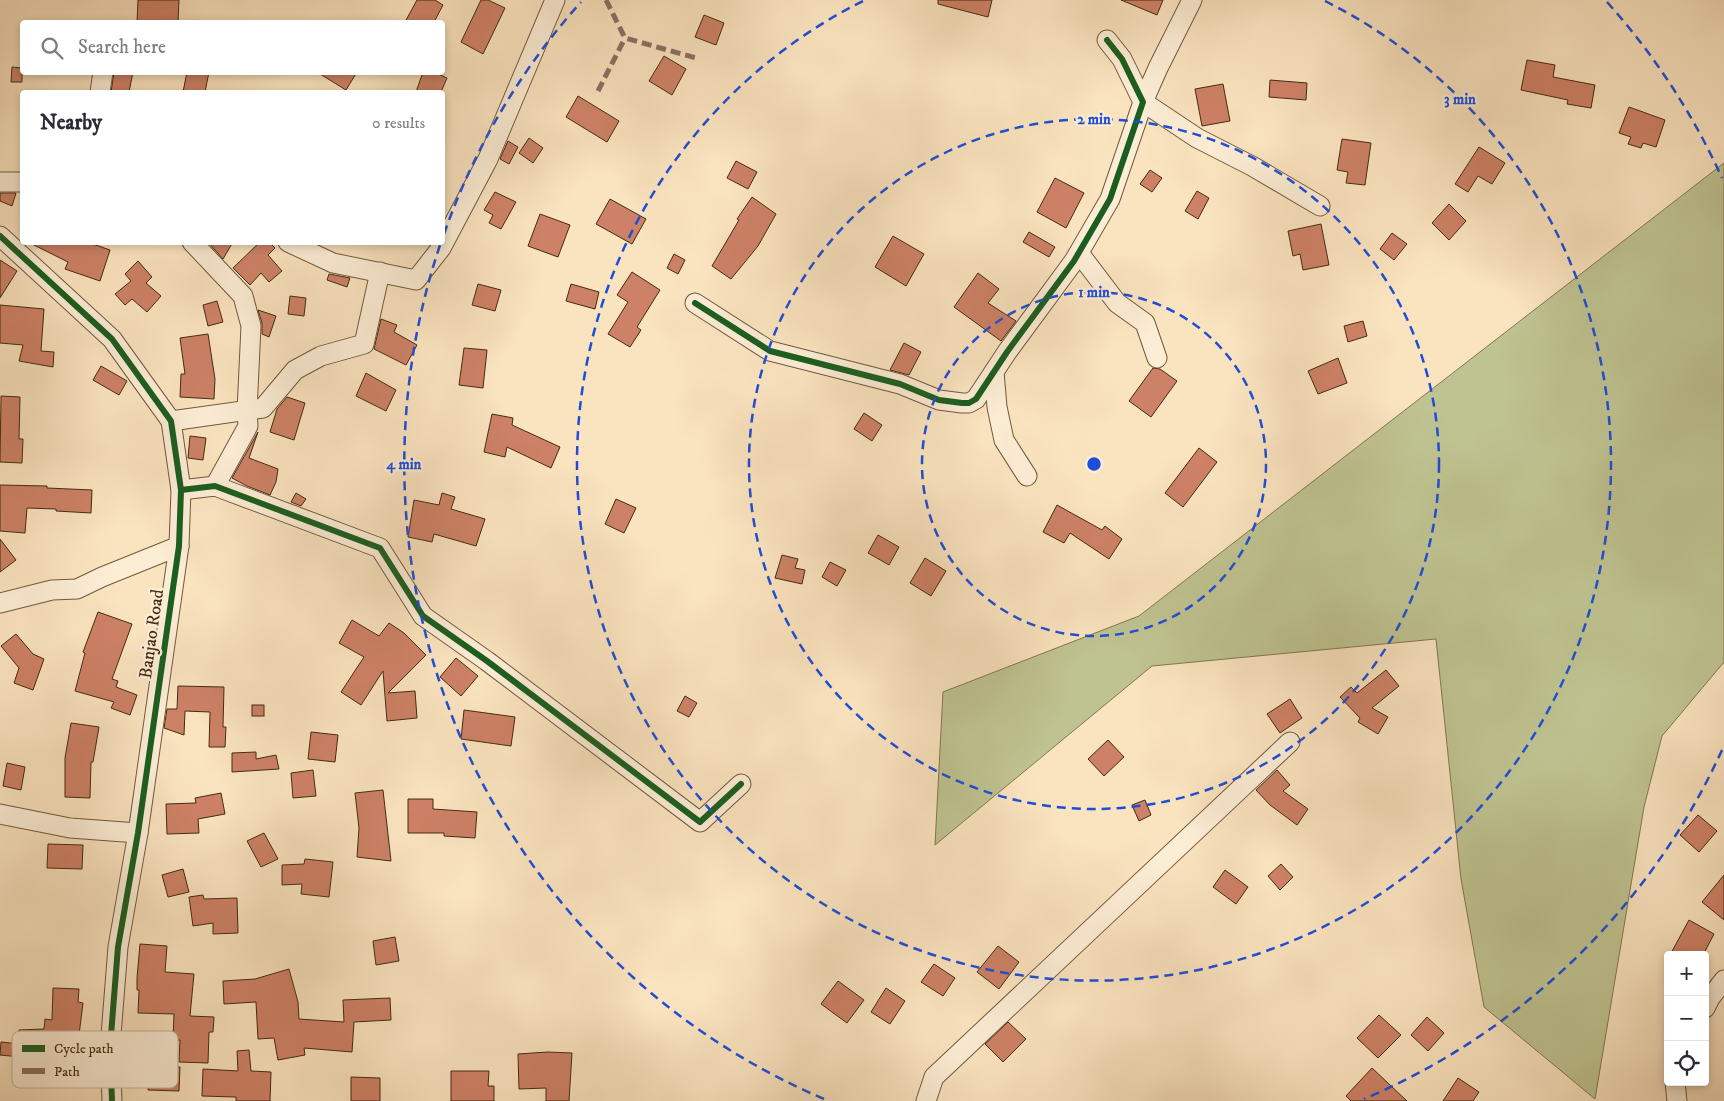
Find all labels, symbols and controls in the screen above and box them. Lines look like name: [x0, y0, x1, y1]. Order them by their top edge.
search box: [20, 20, 445, 75]
icon: search: [38, 34, 66, 62]
text: Search here: [78, 36, 166, 59]
text: 3 min: [1444, 90, 1476, 109]
text: Nearby: [40, 110, 102, 136]
text: 2 min: [1077, 110, 1111, 129]
text: 0 results: [372, 113, 425, 133]
text: 1 min: [1078, 283, 1110, 302]
text: 4 min: [386, 455, 422, 474]
centre of rings: [1085, 455, 1103, 473]
street label: Banjao Road: [135, 588, 169, 680]
map controls: [1664, 951, 1709, 1086]
button: +: [1664, 951, 1709, 996]
button: −: [1664, 996, 1709, 1041]
legend: [12, 1031, 178, 1088]
text: Cycle path: [54, 1040, 114, 1058]
button: locate: [1664, 1041, 1709, 1086]
text: Path: [54, 1063, 81, 1081]

